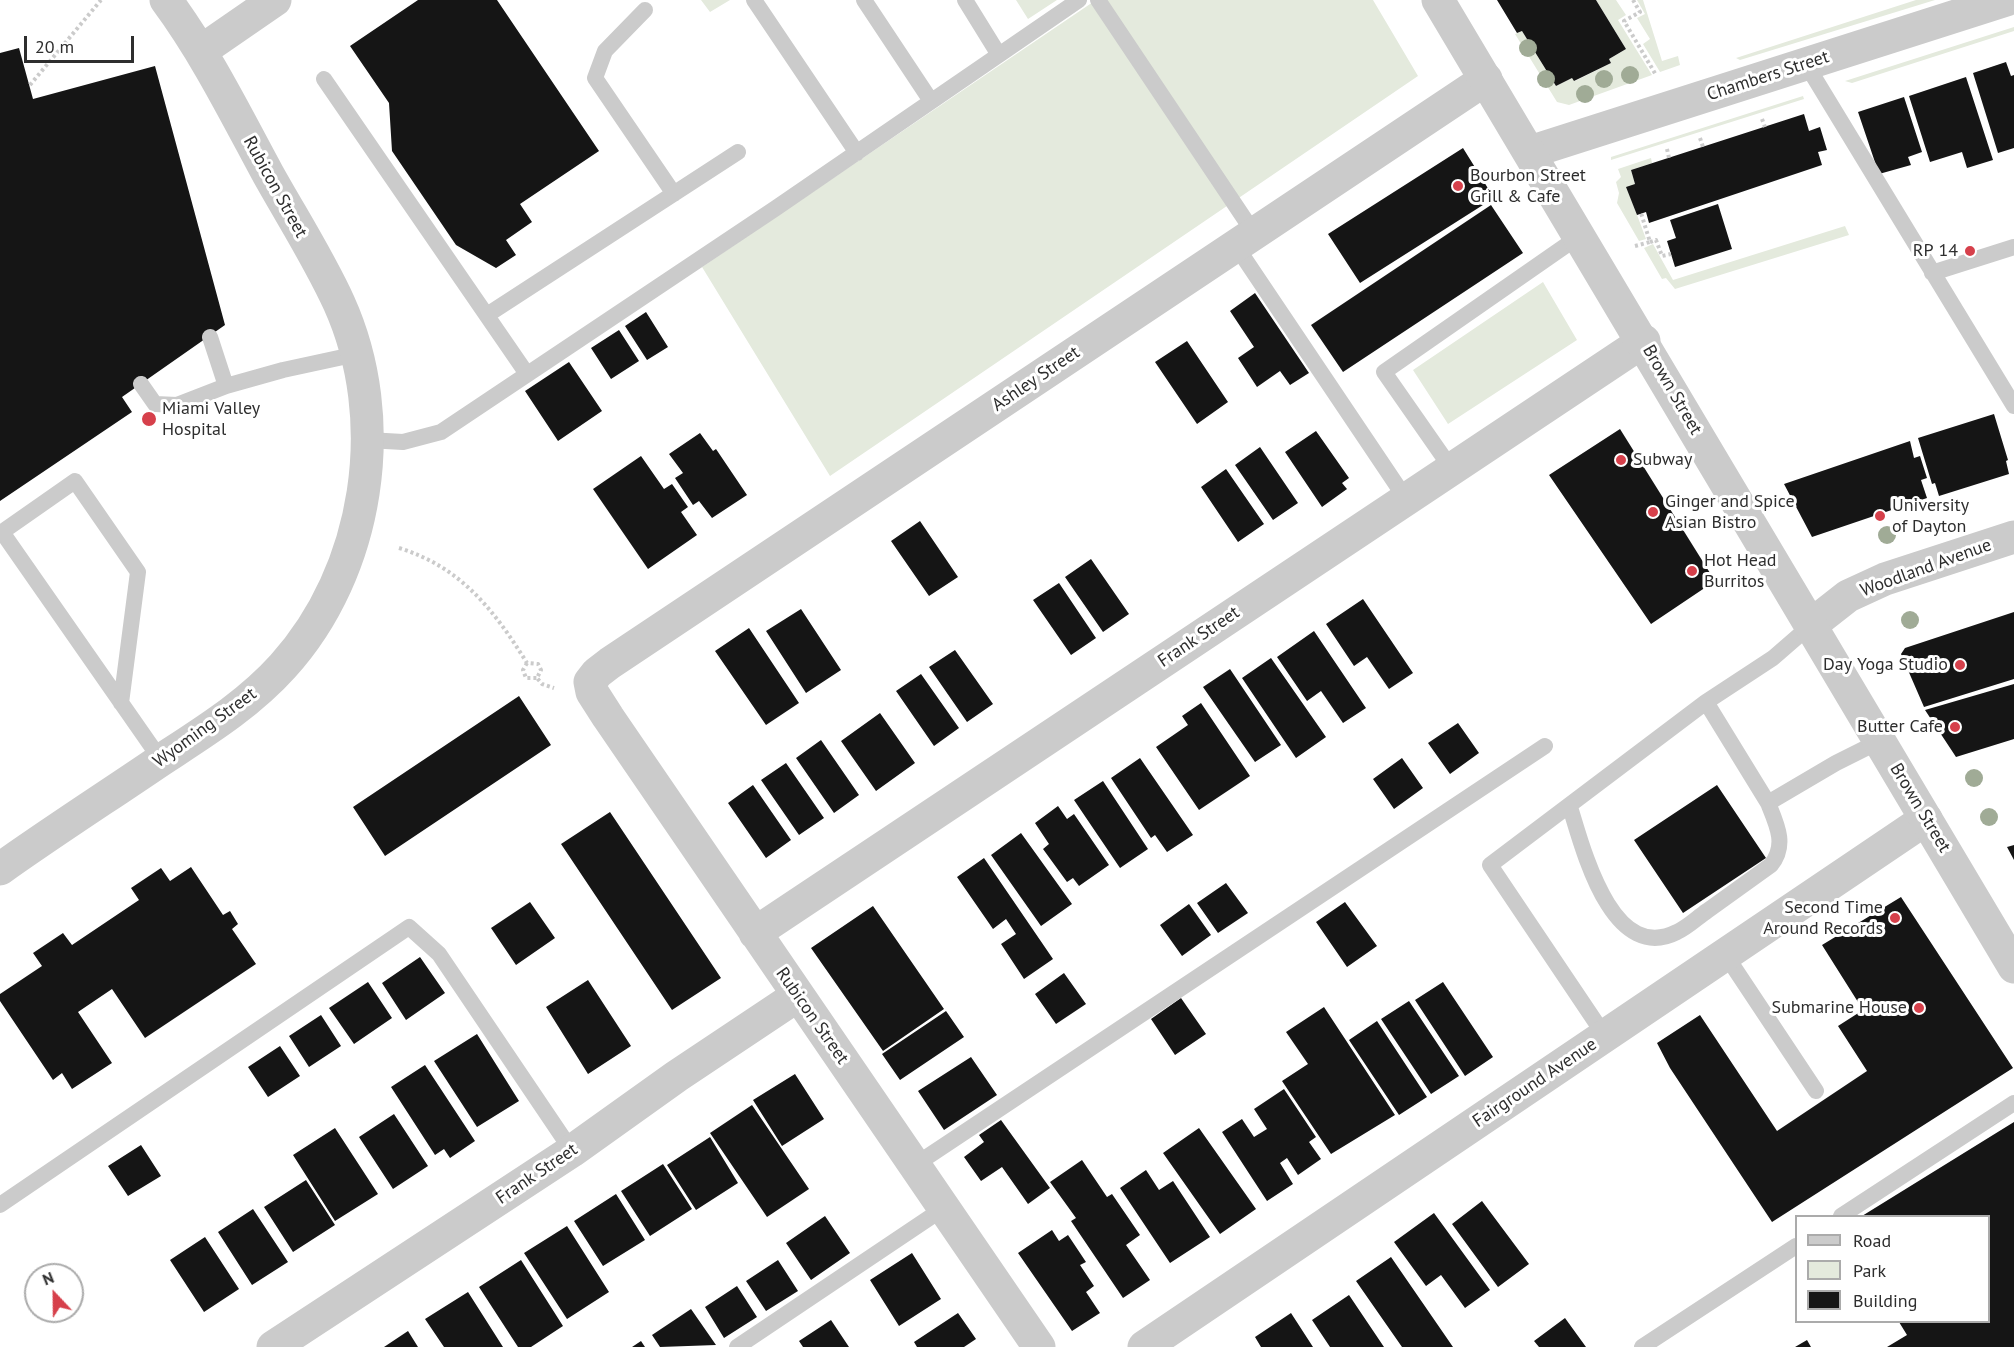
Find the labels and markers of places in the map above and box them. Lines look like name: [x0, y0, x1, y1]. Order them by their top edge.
place label: Bourbon Street Grill & Cafe: [1470, 165, 1586, 207]
marker: Bourbon Street Grill & Cafe: [1451, 179, 1465, 193]
place label: RP 14: [1913, 240, 1958, 262]
marker: RP 14: [1963, 244, 1977, 258]
place label: Miami Valley Hospital: [162, 398, 260, 440]
marker: Miami Valley Hospital: [140, 410, 158, 428]
place label: Subway: [1633, 449, 1692, 471]
marker: Subway: [1614, 453, 1628, 467]
place label: Ginger and Spice Asian Bistro: [1665, 491, 1795, 534]
place label: University of Dayton: [1892, 495, 1969, 538]
marker: Ginger and Spice Asian Bistro: [1646, 505, 1660, 519]
marker: University of Dayton: [1873, 509, 1887, 523]
place label: Hot Head Burritos: [1704, 550, 1777, 592]
marker: Hot Head Burritos: [1685, 564, 1699, 578]
place label: Day Yoga Studio: [1823, 654, 1948, 676]
marker: Day Yoga Studio: [1953, 658, 1967, 672]
place label: Butter Cafe: [1857, 716, 1943, 738]
marker: Butter Cafe: [1948, 720, 1962, 734]
place label: Second Time Around Records: [1763, 897, 1883, 940]
marker: Second Time Around Records: [1888, 911, 1902, 925]
place label: Submarine House: [1772, 997, 1907, 1019]
marker: Submarine House: [1912, 1001, 1926, 1015]

